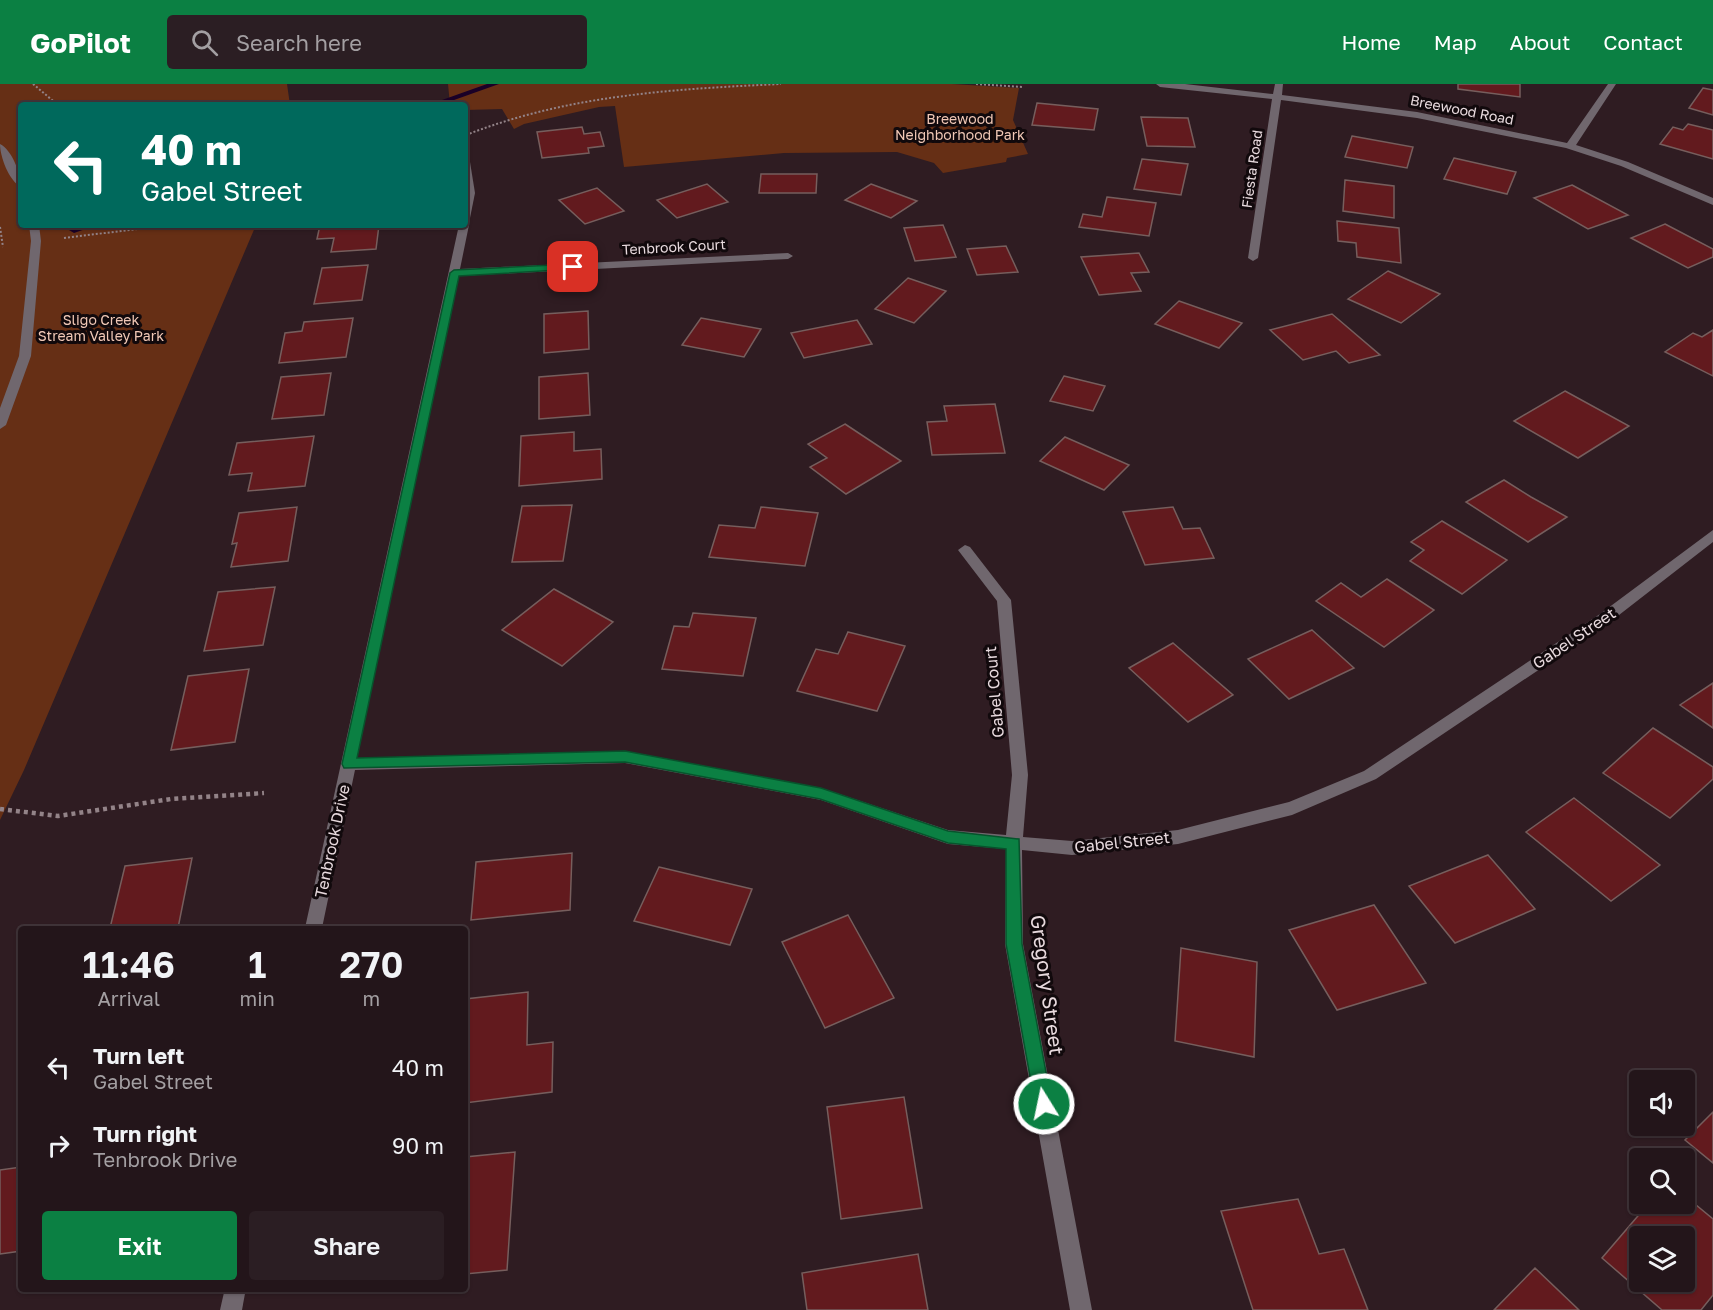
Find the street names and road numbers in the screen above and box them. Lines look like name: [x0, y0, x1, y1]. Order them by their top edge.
street label: Breewood Road: [1409, 91, 1515, 128]
street label: Fiesta Road: [1238, 129, 1265, 209]
street label: Tenbrook Court: [622, 235, 726, 258]
street label: Gabel Street: [1529, 603, 1619, 673]
street label: Gabel Court: [980, 645, 1008, 739]
street label: Tenbrook Drive: [310, 782, 354, 900]
street label: Gabel Street: [1073, 827, 1171, 857]
street label: Gregory Street: [1026, 913, 1070, 1057]

